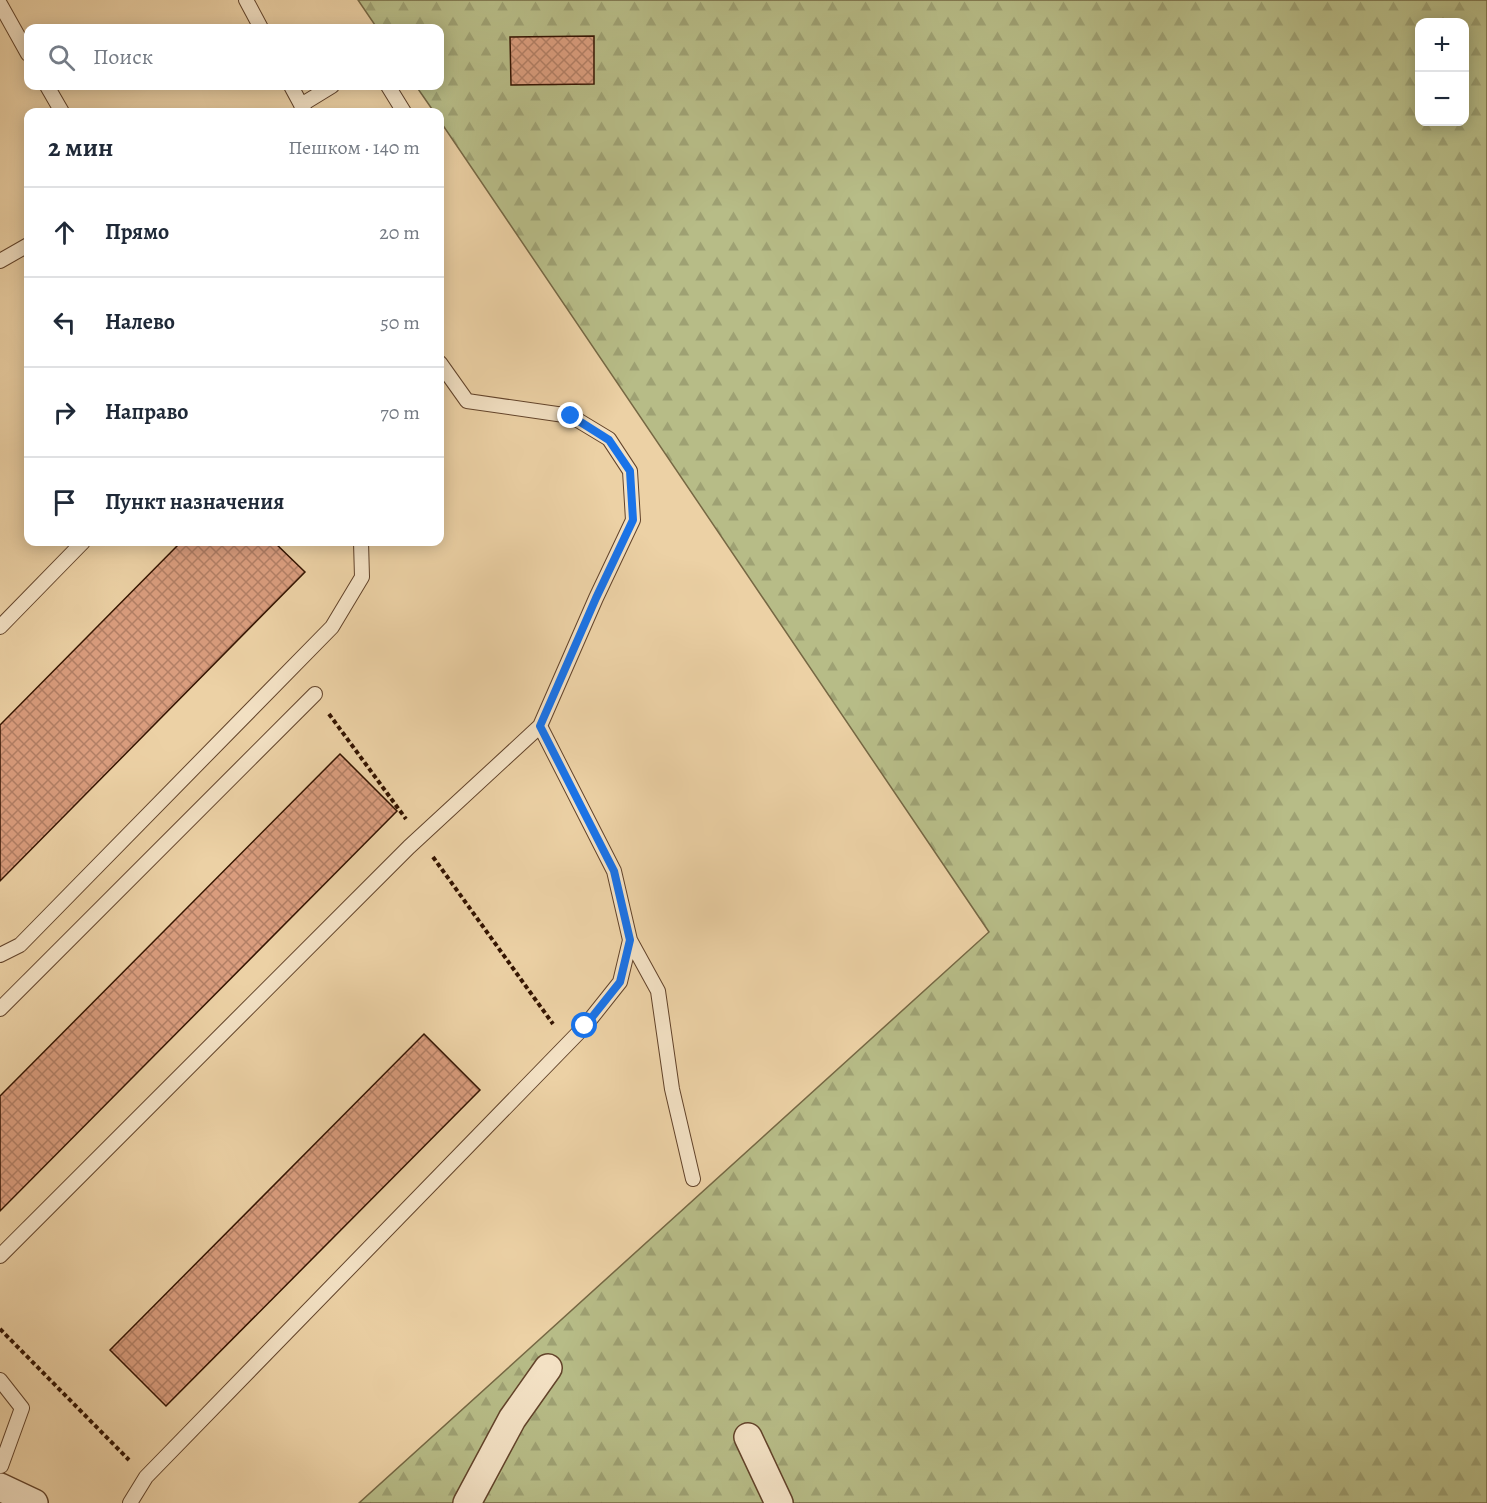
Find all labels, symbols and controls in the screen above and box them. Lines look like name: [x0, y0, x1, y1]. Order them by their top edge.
map controls: [1415, 18, 1469, 126]
button: +: [1415, 18, 1469, 72]
search box: [24, 24, 444, 90]
icon: search: [45, 41, 78, 74]
text: Поиск: [93, 42, 153, 72]
button: −: [1415, 72, 1469, 126]
text: 2 мин: [48, 130, 113, 165]
text: Пешком · 140 m: [288, 134, 420, 161]
icon: ahead: [48, 216, 81, 249]
text: Прямо: [105, 217, 169, 247]
text: 20 m: [379, 219, 420, 246]
icon: left: [48, 306, 81, 339]
text: Налево: [105, 307, 175, 337]
text: 50 m: [380, 309, 420, 336]
icon: right: [48, 396, 81, 429]
text: Направо: [105, 397, 188, 427]
text: 70 m: [380, 399, 420, 426]
route end: [557, 402, 583, 428]
icon: arrive: [48, 486, 81, 519]
text: Пункт назначения: [105, 487, 284, 517]
route start: [571, 1012, 597, 1038]

